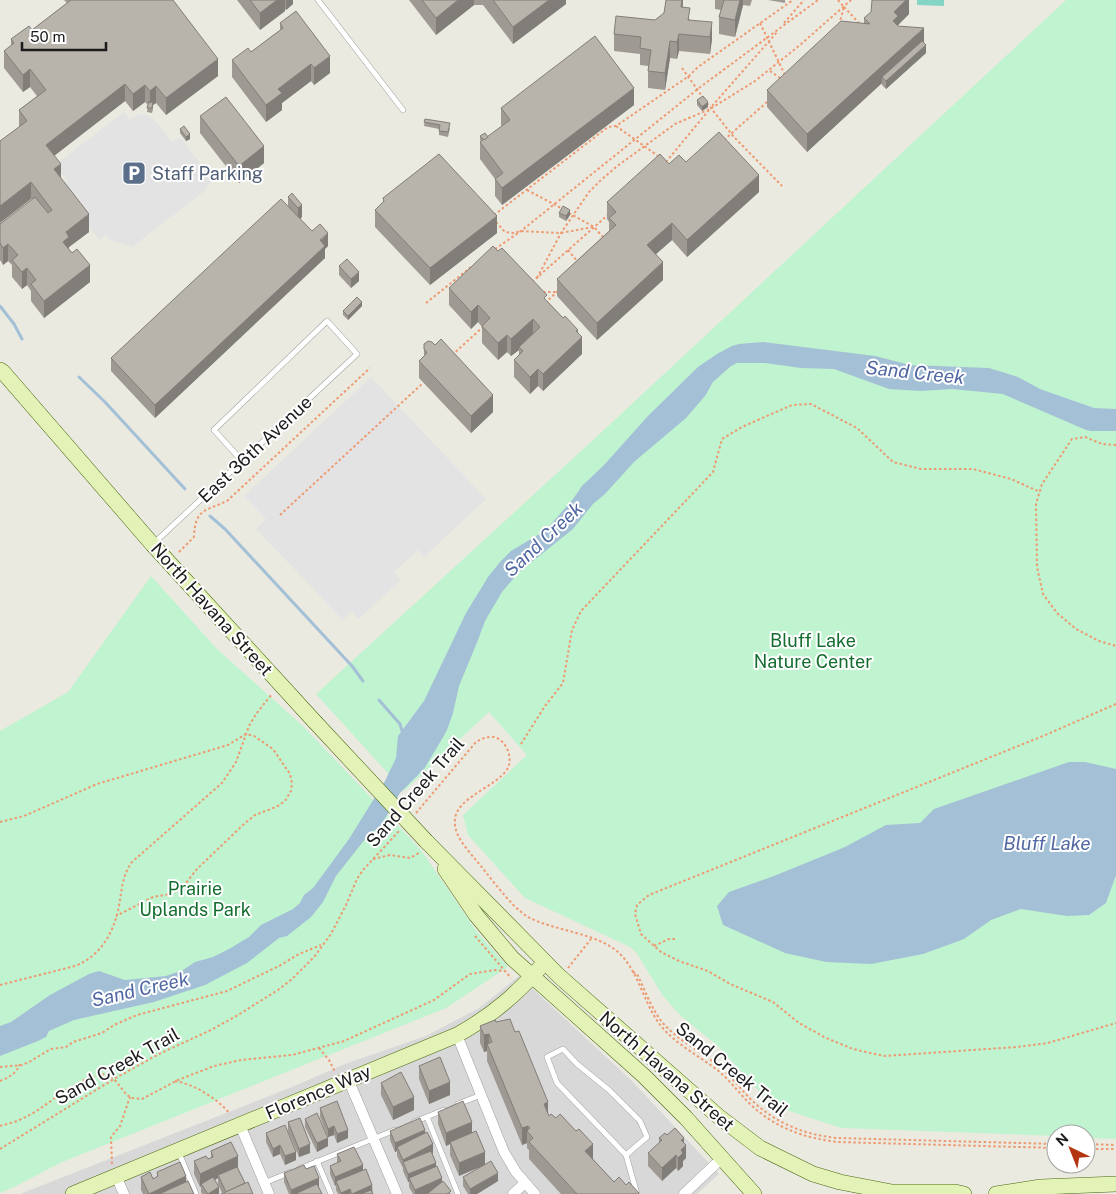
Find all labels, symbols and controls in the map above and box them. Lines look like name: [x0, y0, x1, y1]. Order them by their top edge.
scale bar: [22, 20, 106, 52]
text: 50 m: [30, 28, 65, 45]
parking icon: Staff Parking: [121, 160, 147, 186]
place label: Staff Parking: [152, 163, 263, 184]
water label: Sand Creek: [864, 356, 966, 388]
street label: East 36th Avenue: [194, 391, 316, 507]
water label: Sand Creek: [499, 497, 587, 581]
street label: North Havana Street: [147, 538, 277, 680]
park label: Bluff Lake Nature Center: [754, 630, 872, 672]
street label: Sand Creek Trail: [362, 733, 468, 851]
water label: Bluff Lake: [1003, 832, 1091, 854]
park label: Prairie Uplands Park: [139, 878, 251, 920]
water label: Sand Creek: [89, 967, 192, 1011]
street label: North Havana Street: [595, 1007, 739, 1135]
street label: Sand Creek Trail: [672, 1017, 792, 1121]
street label: Sand Creek Trail: [51, 1023, 183, 1109]
street label: Florence Way: [262, 1060, 374, 1124]
north arrow: [1046, 1124, 1096, 1174]
text: N: [1053, 1130, 1072, 1149]

